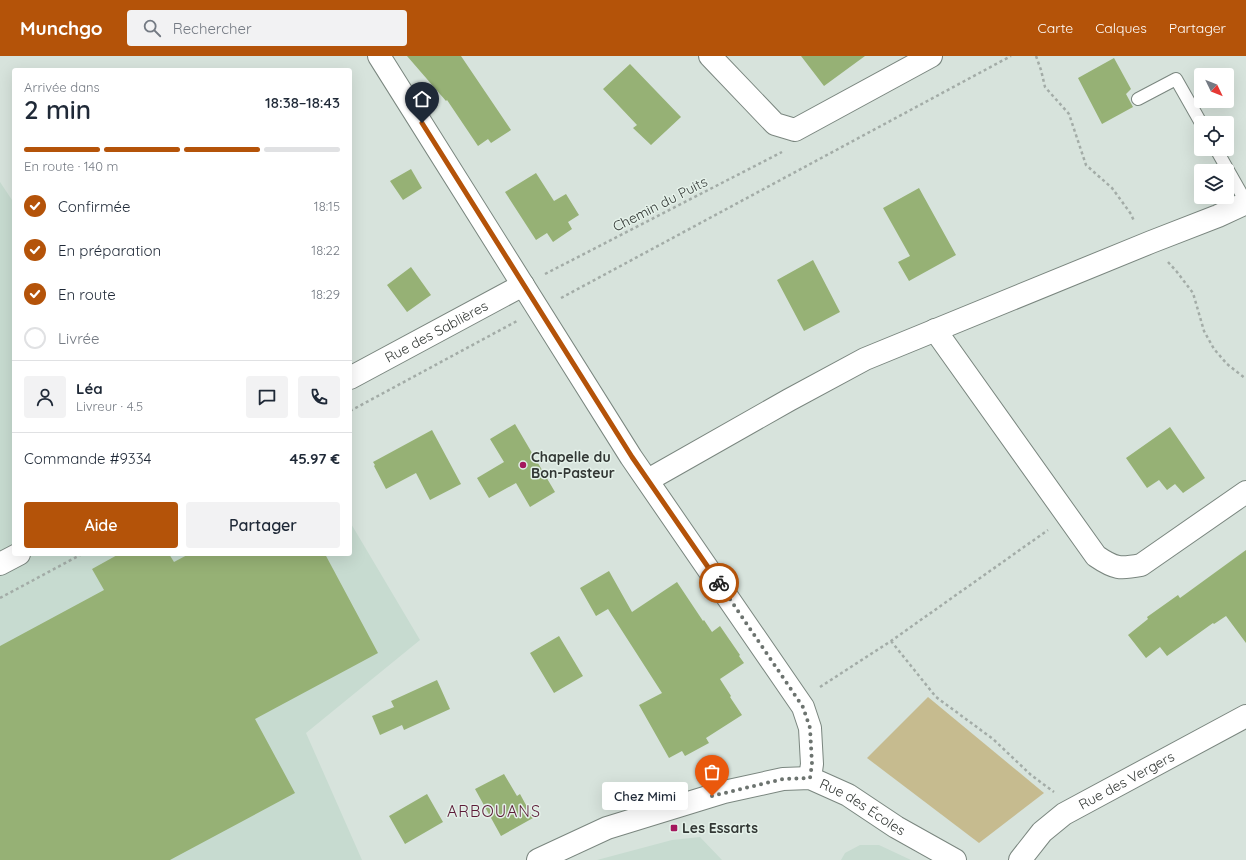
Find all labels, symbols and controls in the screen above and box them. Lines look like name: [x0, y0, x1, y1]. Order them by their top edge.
search box: [127, 10, 407, 46]
text: Munchgo: [20, 16, 103, 40]
icon: search: [141, 17, 163, 39]
text: Rechercher: [173, 19, 252, 38]
text: Carte: [1038, 19, 1073, 37]
text: Calques: [1095, 19, 1147, 37]
text: Partager: [1169, 19, 1226, 37]
north arrow: [1194, 68, 1234, 108]
map controls: [1194, 68, 1234, 204]
text: Arrivée dans: [24, 79, 100, 95]
pin: [405, 82, 439, 123]
icon: home: [411, 88, 433, 110]
text: 2 min: [24, 93, 91, 126]
text: 18:38–18:43: [265, 93, 340, 112]
button: locate: [1194, 116, 1234, 156]
text: En route · 140 m: [24, 158, 118, 174]
button: layers: [1194, 164, 1234, 204]
street label: Chemin du Puits: [610, 172, 710, 236]
icon: check: [24, 195, 46, 217]
text: Confirmée: [58, 197, 131, 216]
text: 18:15: [314, 198, 340, 214]
icon: check: [24, 239, 46, 261]
text: En préparation: [58, 241, 161, 260]
text: 18:22: [311, 242, 340, 258]
icon: check: [24, 283, 46, 305]
text: En route: [58, 285, 116, 304]
text: 18:29: [311, 286, 340, 302]
street label: Rue des Sablières: [382, 297, 491, 367]
text: Livrée: [58, 329, 100, 348]
button: person: [24, 376, 66, 418]
button: chat: [246, 376, 288, 418]
button: phone: [298, 376, 340, 418]
text: Léa: [76, 379, 103, 398]
text: Livreur · 4.5: [76, 398, 143, 414]
place label: Chapelle du Bon-Pasteur: [531, 448, 615, 482]
text: Commande #9334: [24, 449, 151, 468]
text: 45.97 €: [289, 449, 340, 468]
marker: Chapelle du Bon-Pasteur: [518, 460, 528, 470]
button: Aide: [24, 502, 178, 548]
button: Partager: [186, 502, 340, 548]
courier: [699, 563, 739, 603]
icon: bike: [708, 572, 730, 594]
street label: Rue des Vergers: [1075, 747, 1178, 813]
pin: [695, 755, 729, 796]
icon: bag: [701, 761, 723, 783]
street label: Rue des Écoles: [817, 775, 909, 839]
callout: Chez Mimi: [602, 782, 688, 810]
text: Chez Mimi: [614, 788, 676, 804]
district label: ARBOUANS: [447, 801, 541, 821]
place label: Les Essarts: [682, 819, 758, 837]
marker: Les Essarts: [669, 823, 679, 833]

